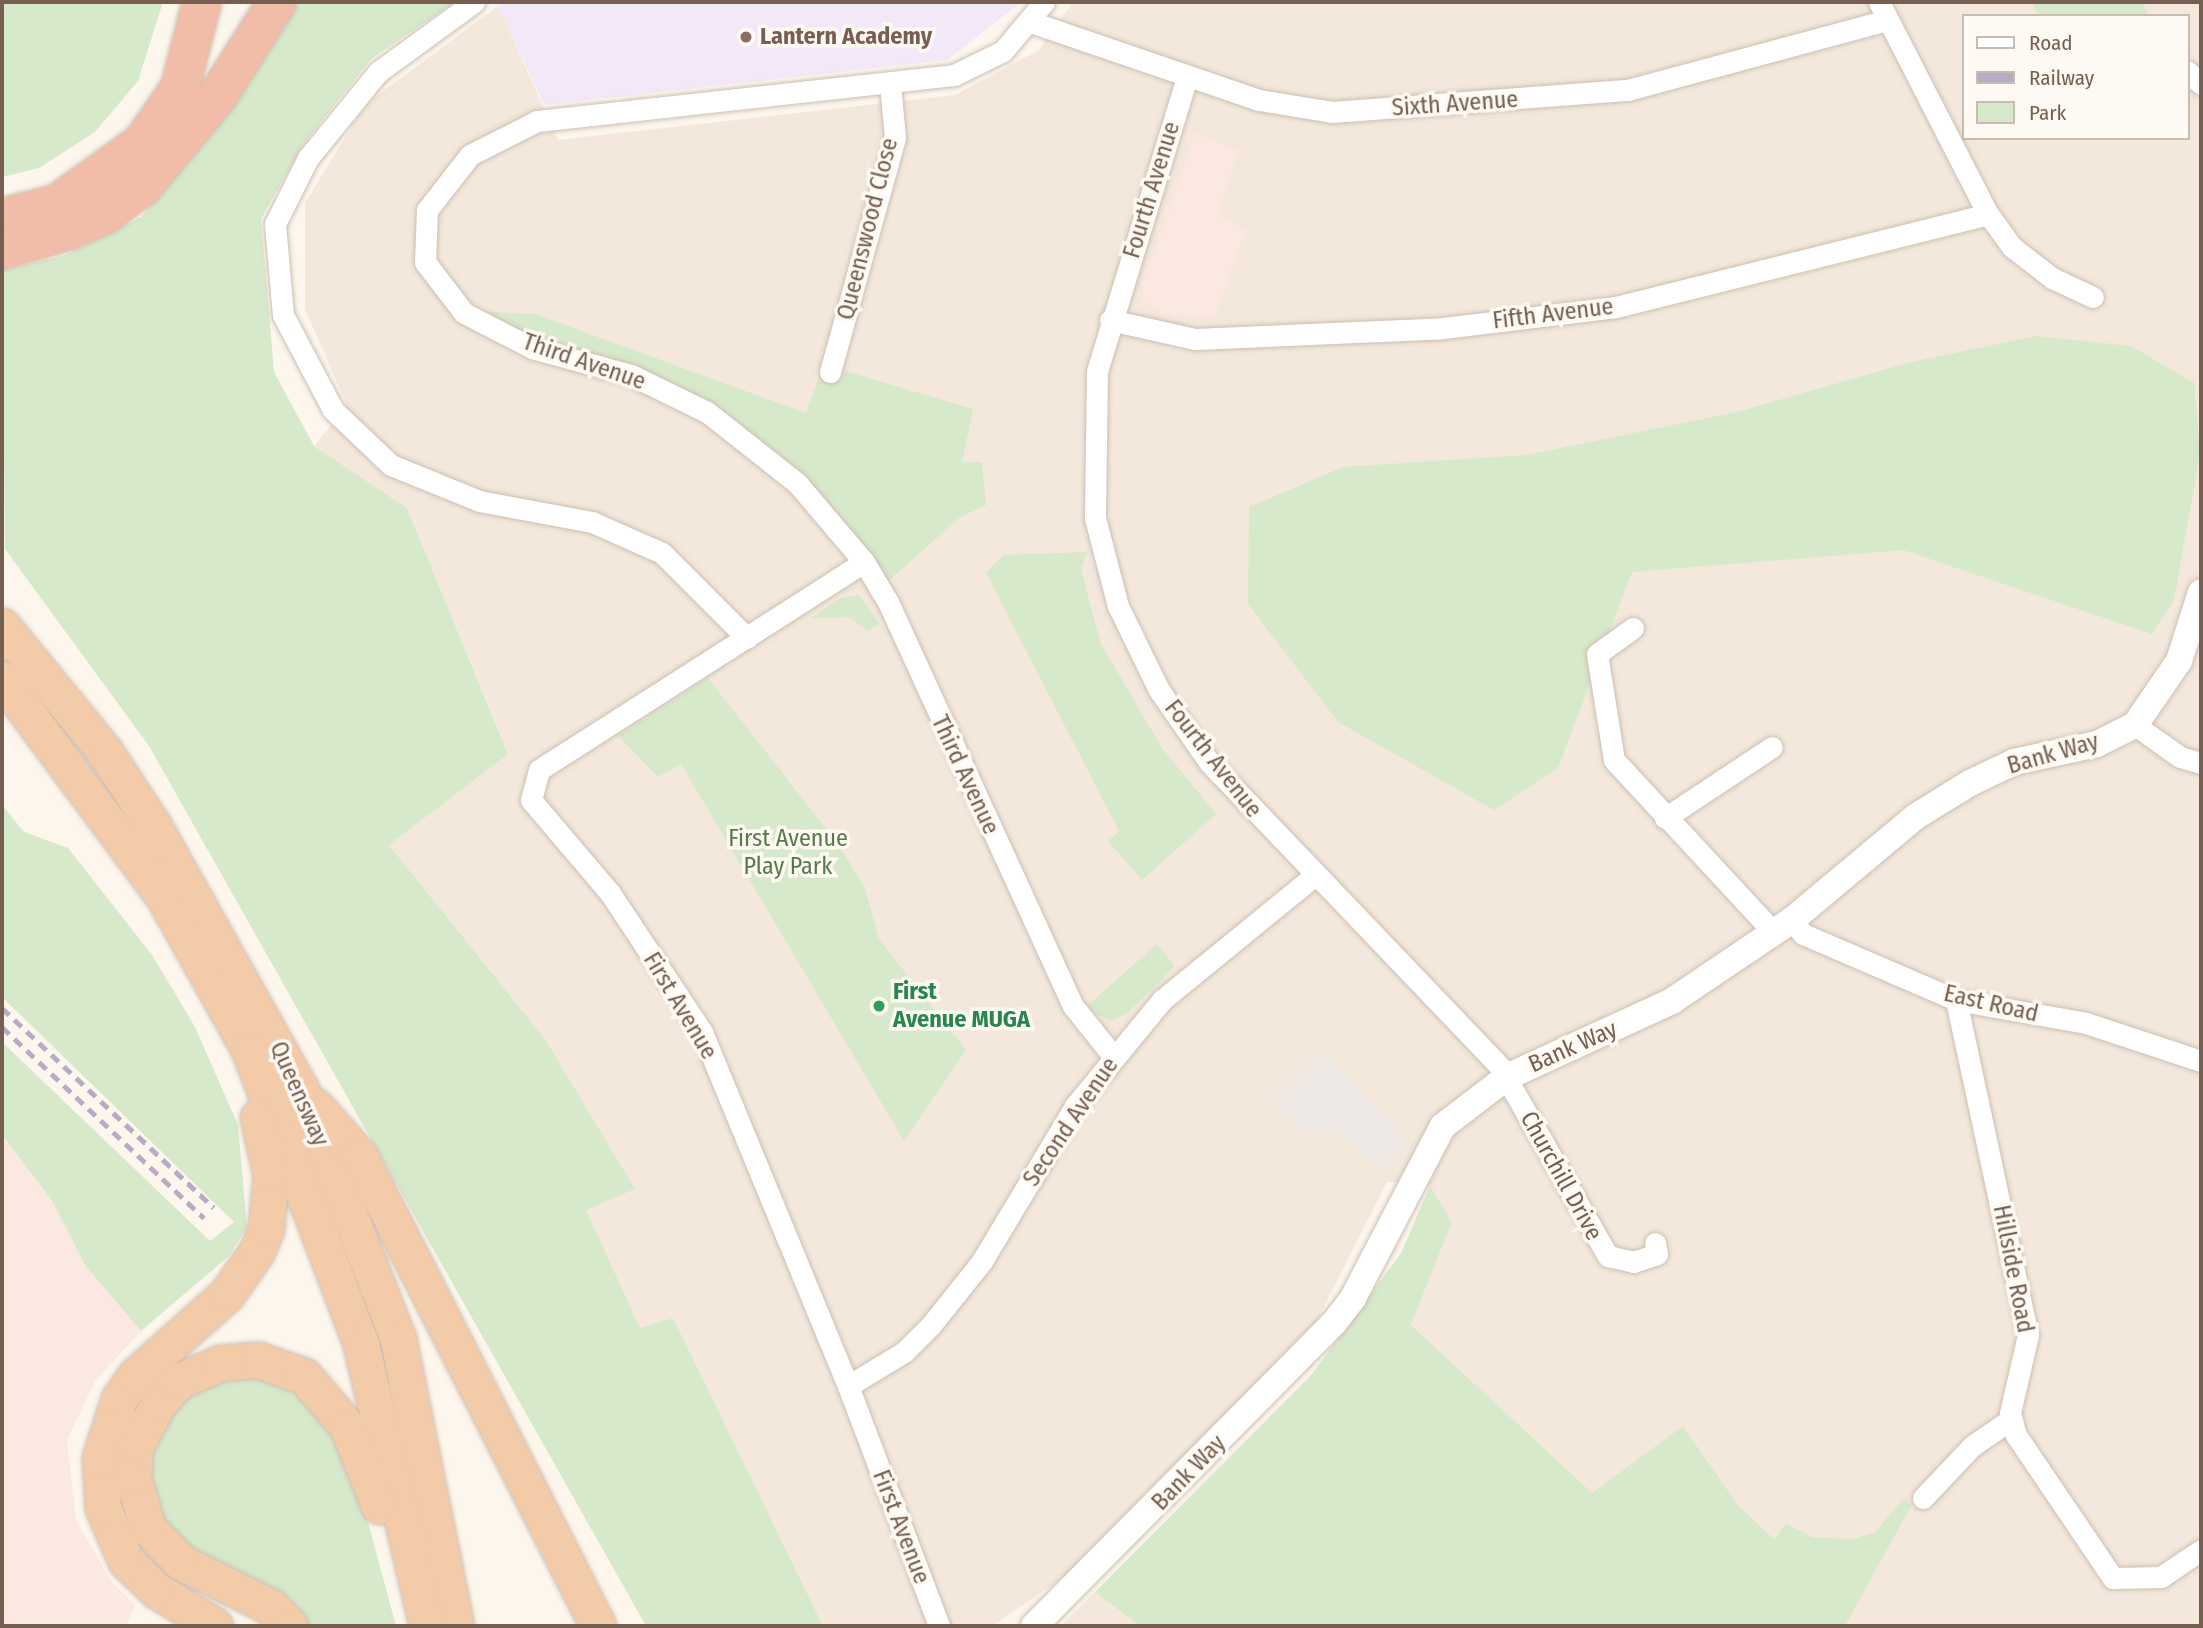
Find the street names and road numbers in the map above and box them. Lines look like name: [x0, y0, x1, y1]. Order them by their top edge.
street label: Sixth Avenue: [1391, 85, 1519, 123]
street label: Fourth Avenue: [1118, 118, 1186, 262]
street label: Queenswood Close: [831, 135, 905, 323]
street label: Fifth Avenue: [1491, 292, 1615, 336]
street label: Third Avenue: [519, 328, 649, 396]
street label: Fourth Avenue: [1158, 694, 1268, 824]
street label: Third Avenue: [925, 711, 1005, 839]
street label: Bank Way: [2004, 727, 2102, 781]
street label: First Avenue: [637, 947, 723, 1065]
street label: East Road: [1941, 979, 2041, 1029]
street label: Bank Way: [1524, 1015, 1622, 1079]
street label: Queensway: [263, 1037, 335, 1151]
street label: Second Avenue: [1017, 1052, 1125, 1192]
street label: Churchill Drive: [1514, 1107, 1608, 1245]
street label: Hillside Road: [1986, 1203, 2040, 1335]
street label: Bank Way: [1146, 1429, 1232, 1517]
street label: First Avenue: [866, 1466, 936, 1588]

